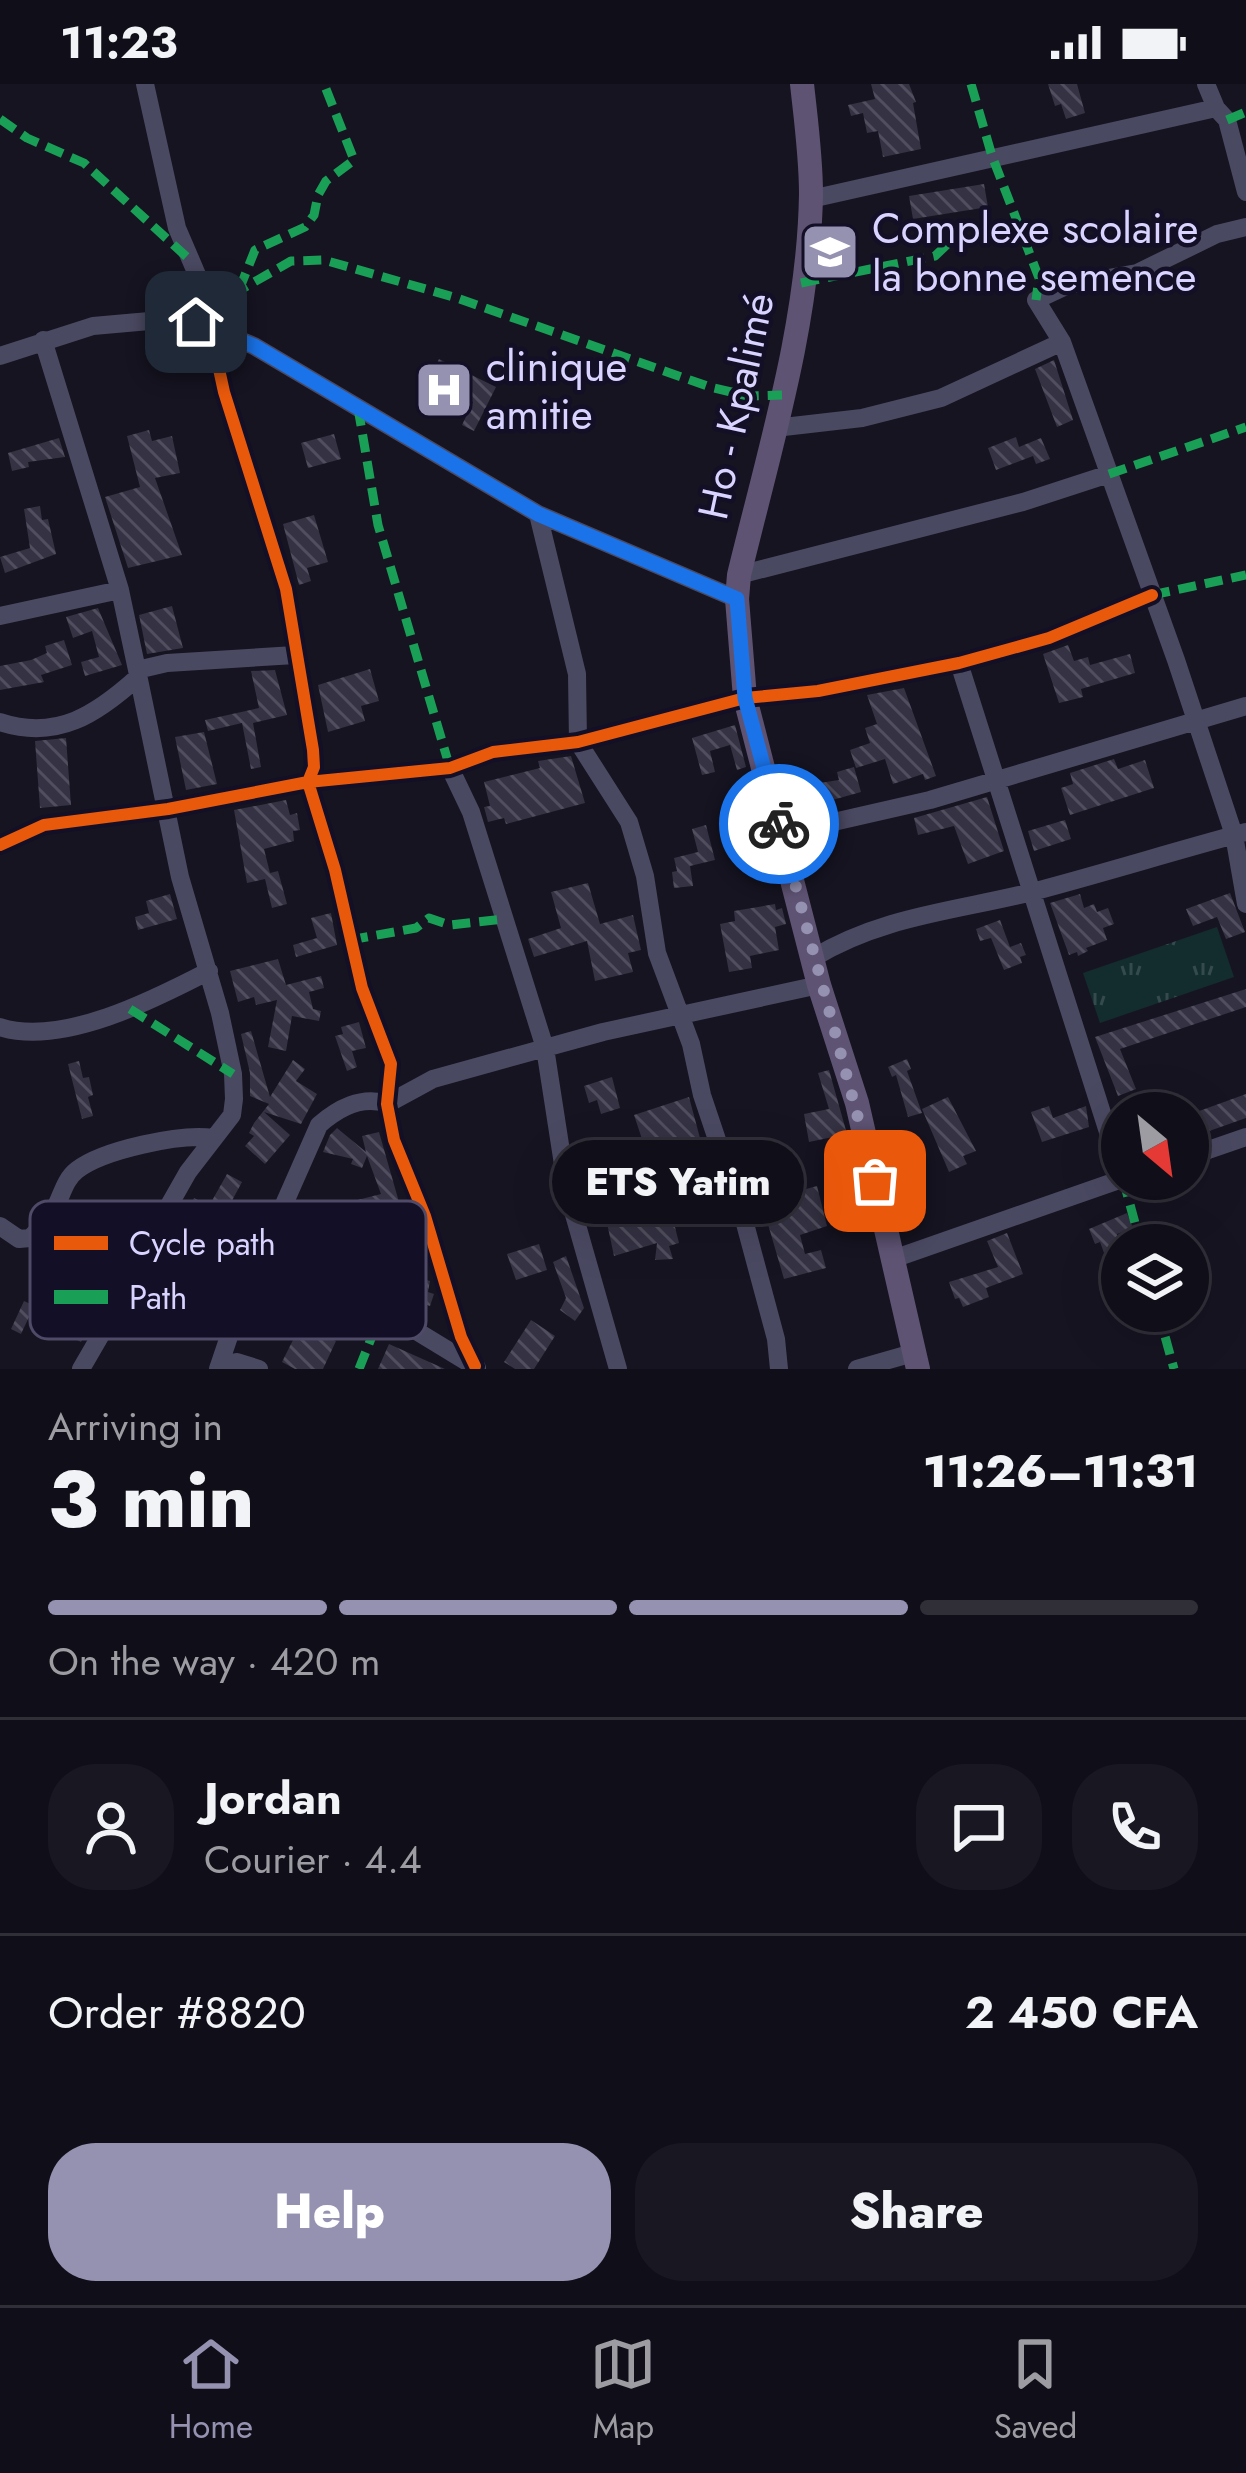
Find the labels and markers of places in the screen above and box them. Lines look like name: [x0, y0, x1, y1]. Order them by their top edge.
place label: Complexe scolaire la bonne semence: [872, 198, 1198, 307]
school or university icon: Complexe scolaire la bonne semence: [799, 221, 861, 283]
pin: [145, 271, 247, 373]
place label: clinique amitie: [486, 336, 627, 445]
hospital icon: clinique amitie: [413, 359, 475, 421]
pin: [824, 1130, 926, 1232]
callout: ETS Yatim: [551, 1139, 803, 1223]

